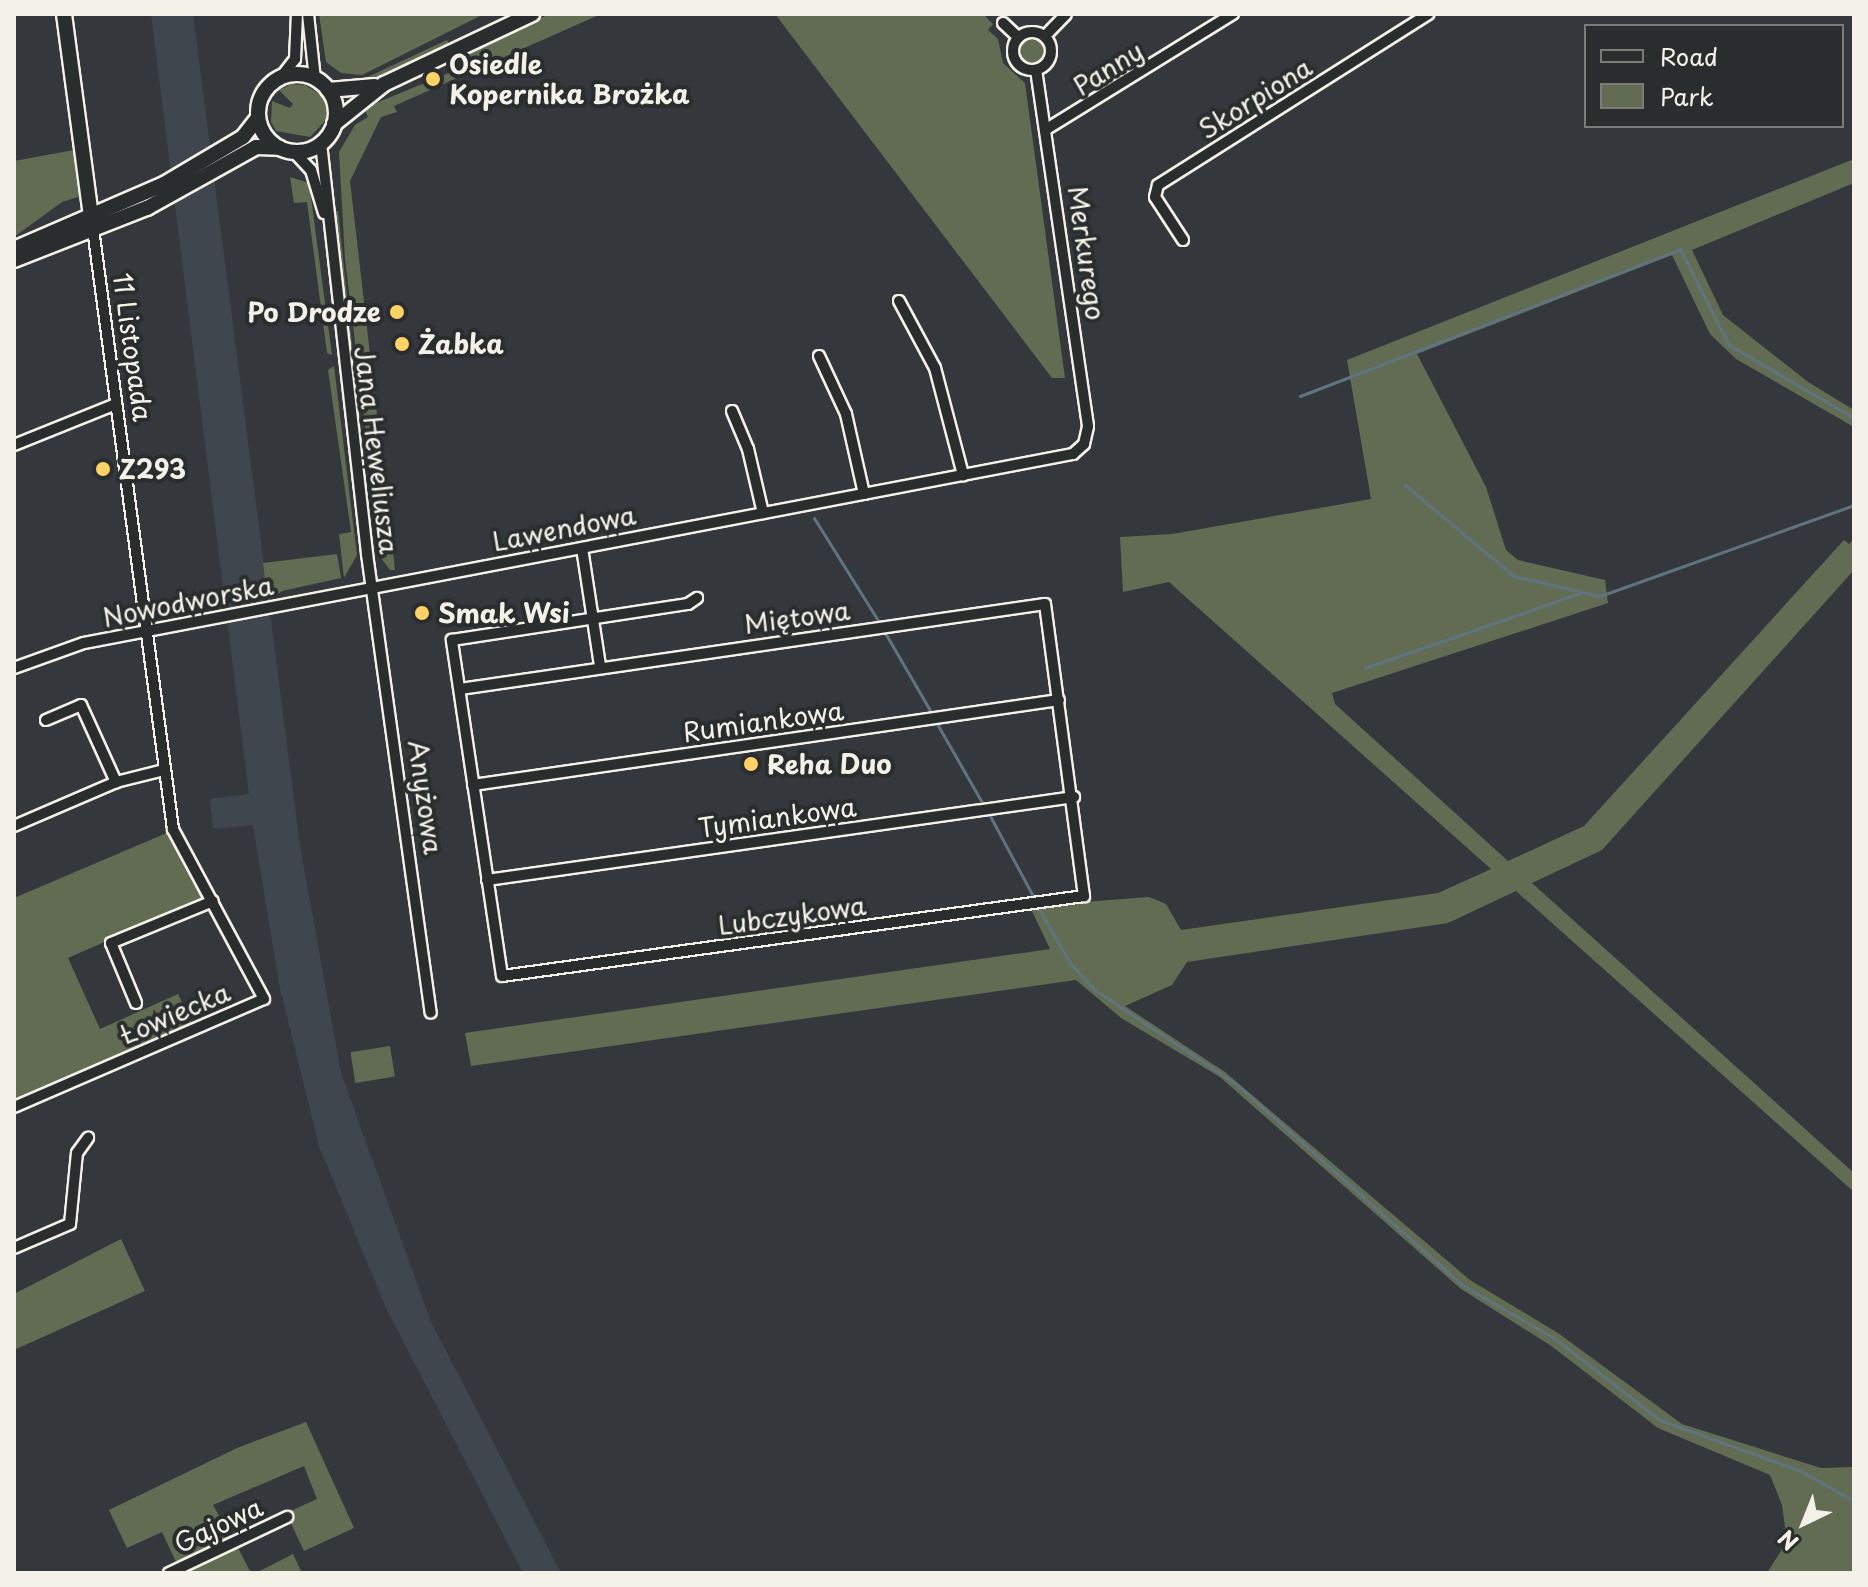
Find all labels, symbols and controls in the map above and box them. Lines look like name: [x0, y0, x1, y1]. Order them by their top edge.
legend: [1584, 24, 1844, 128]
street label: Panny: [1067, 35, 1149, 101]
text: Road: [1660, 38, 1718, 74]
place label: Osiedle Kopernika Brożka: [449, 48, 691, 110]
street label: Skorpiona: [1193, 51, 1317, 145]
marker: Osiedle Kopernika Brożka: [424, 70, 442, 88]
text: Park: [1660, 78, 1714, 114]
street label: Merkurego: [1062, 184, 1112, 322]
street label: 11 Listopada: [107, 270, 159, 424]
place label: Po Drodze: [249, 296, 381, 328]
marker: Po Drodze: [388, 303, 406, 321]
place label: Żabka: [418, 328, 504, 360]
marker: Żabka: [393, 335, 411, 353]
street label: Jana Heweliusza: [349, 345, 405, 555]
place label: Z293: [119, 453, 186, 485]
marker: Z293: [94, 460, 112, 478]
street label: Lawendowa: [490, 499, 638, 557]
street label: Nowodworska: [100, 569, 276, 633]
street label: Miętowa: [742, 594, 852, 640]
place label: Smak Wsi: [438, 597, 570, 629]
marker: Smak Wsi: [413, 604, 431, 622]
street label: Rumiankowa: [681, 694, 845, 748]
street label: Anyżowa: [403, 738, 449, 856]
place label: Reha Duo: [767, 748, 892, 780]
marker: Reha Duo: [742, 755, 760, 773]
street label: Tymiankowa: [696, 790, 858, 844]
street label: Lubczykowa: [716, 889, 868, 941]
street label: Łowiecka: [116, 976, 234, 1050]
north arrow: [1764, 1483, 1844, 1563]
street label: Gajowa: [169, 1491, 267, 1559]
text: N: [1770, 1523, 1805, 1559]

